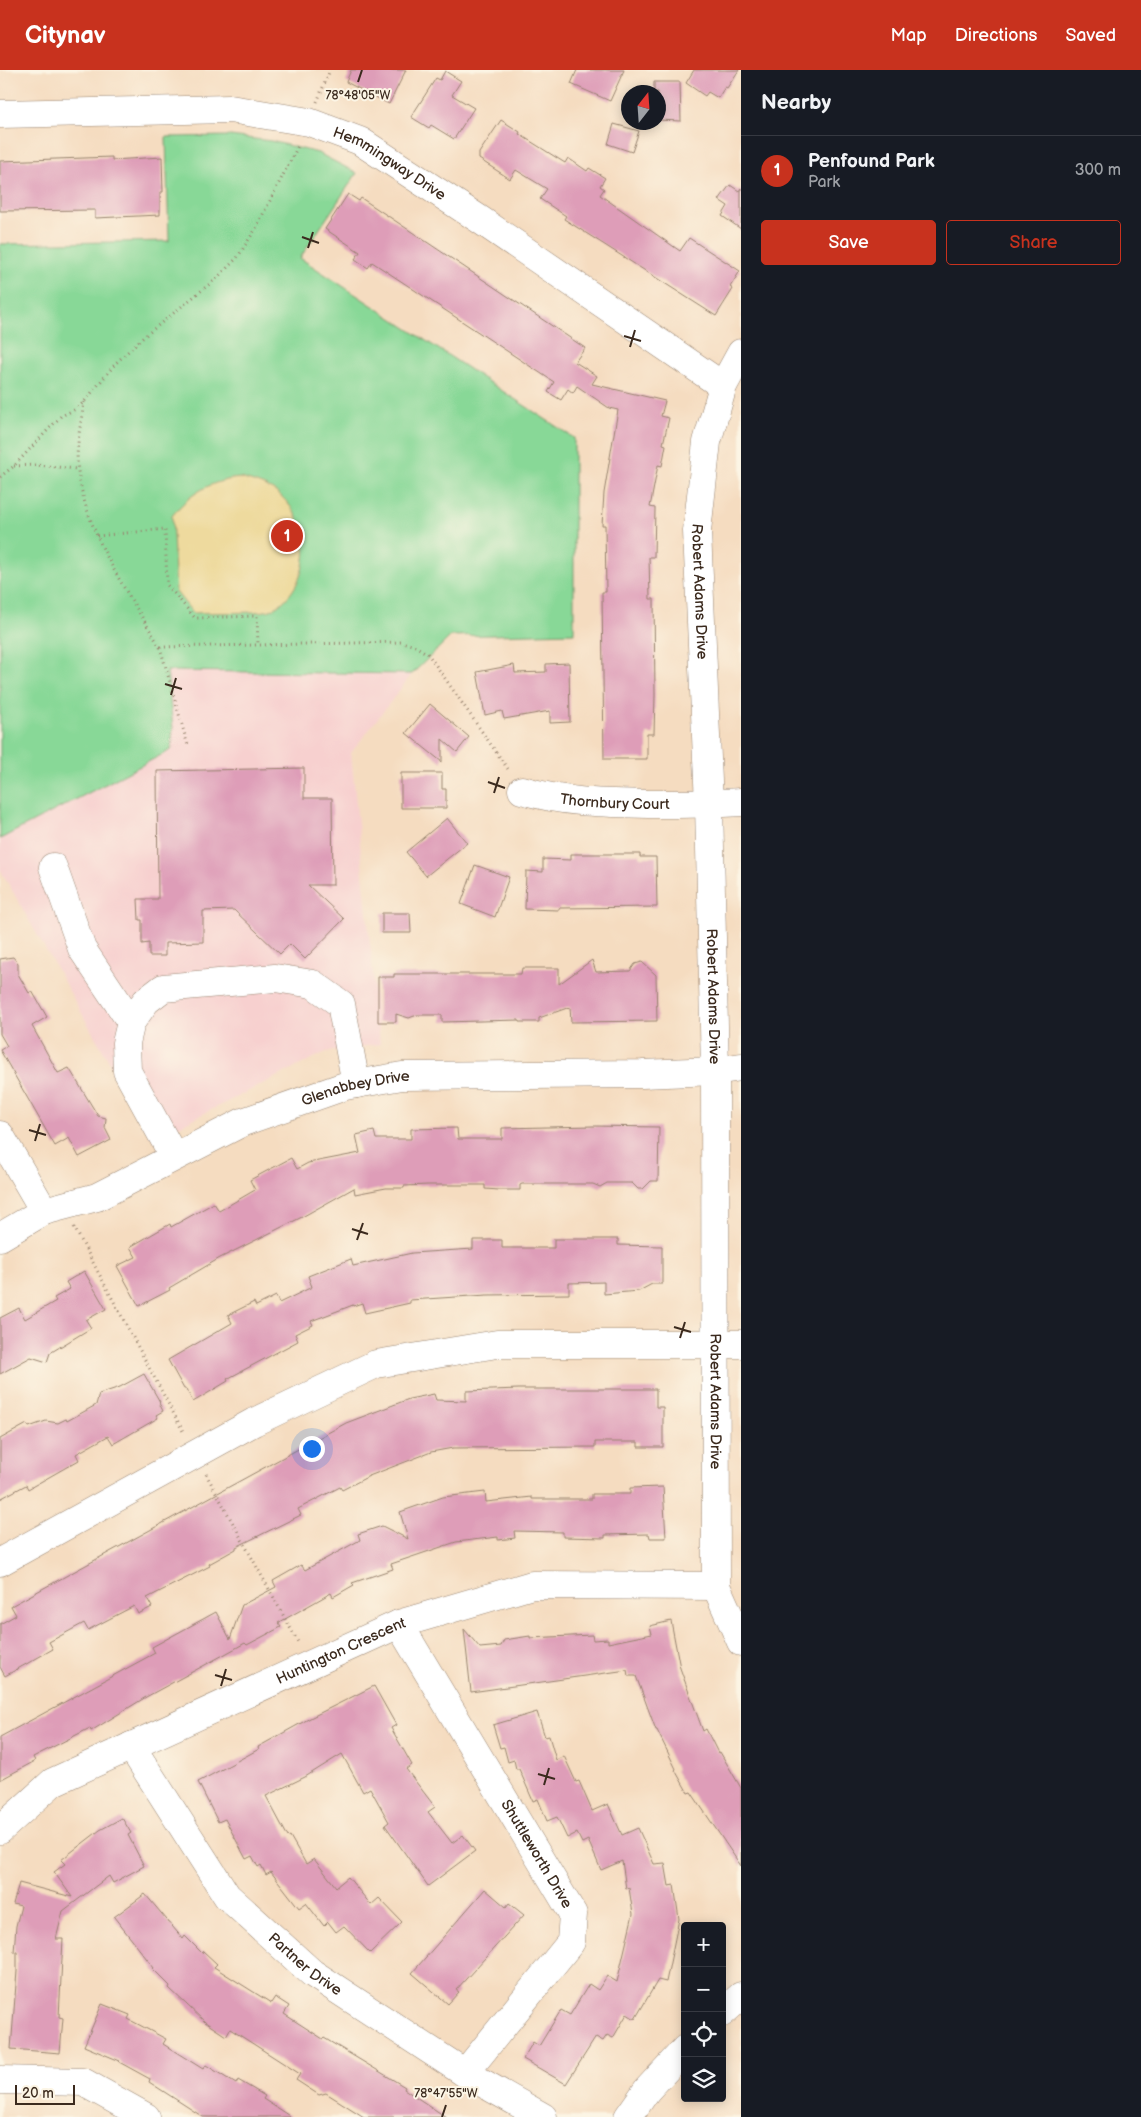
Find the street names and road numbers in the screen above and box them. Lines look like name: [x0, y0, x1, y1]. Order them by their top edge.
street label: Hemmingway Drive: [330, 123, 449, 205]
street label: Robert Adams Drive: [687, 523, 712, 660]
street label: Thornbury Court: [559, 790, 670, 814]
street label: Robert Adams Drive: [702, 928, 724, 1065]
street label: Glenabbey Drive: [299, 1067, 410, 1111]
street label: Robert Adams Drive: [706, 1333, 725, 1469]
street label: Huntington Crescent: [273, 1613, 408, 1689]
street label: Shuttleworth Drive: [497, 1796, 576, 1912]
street label: Partner Drive: [264, 1929, 346, 2000]

